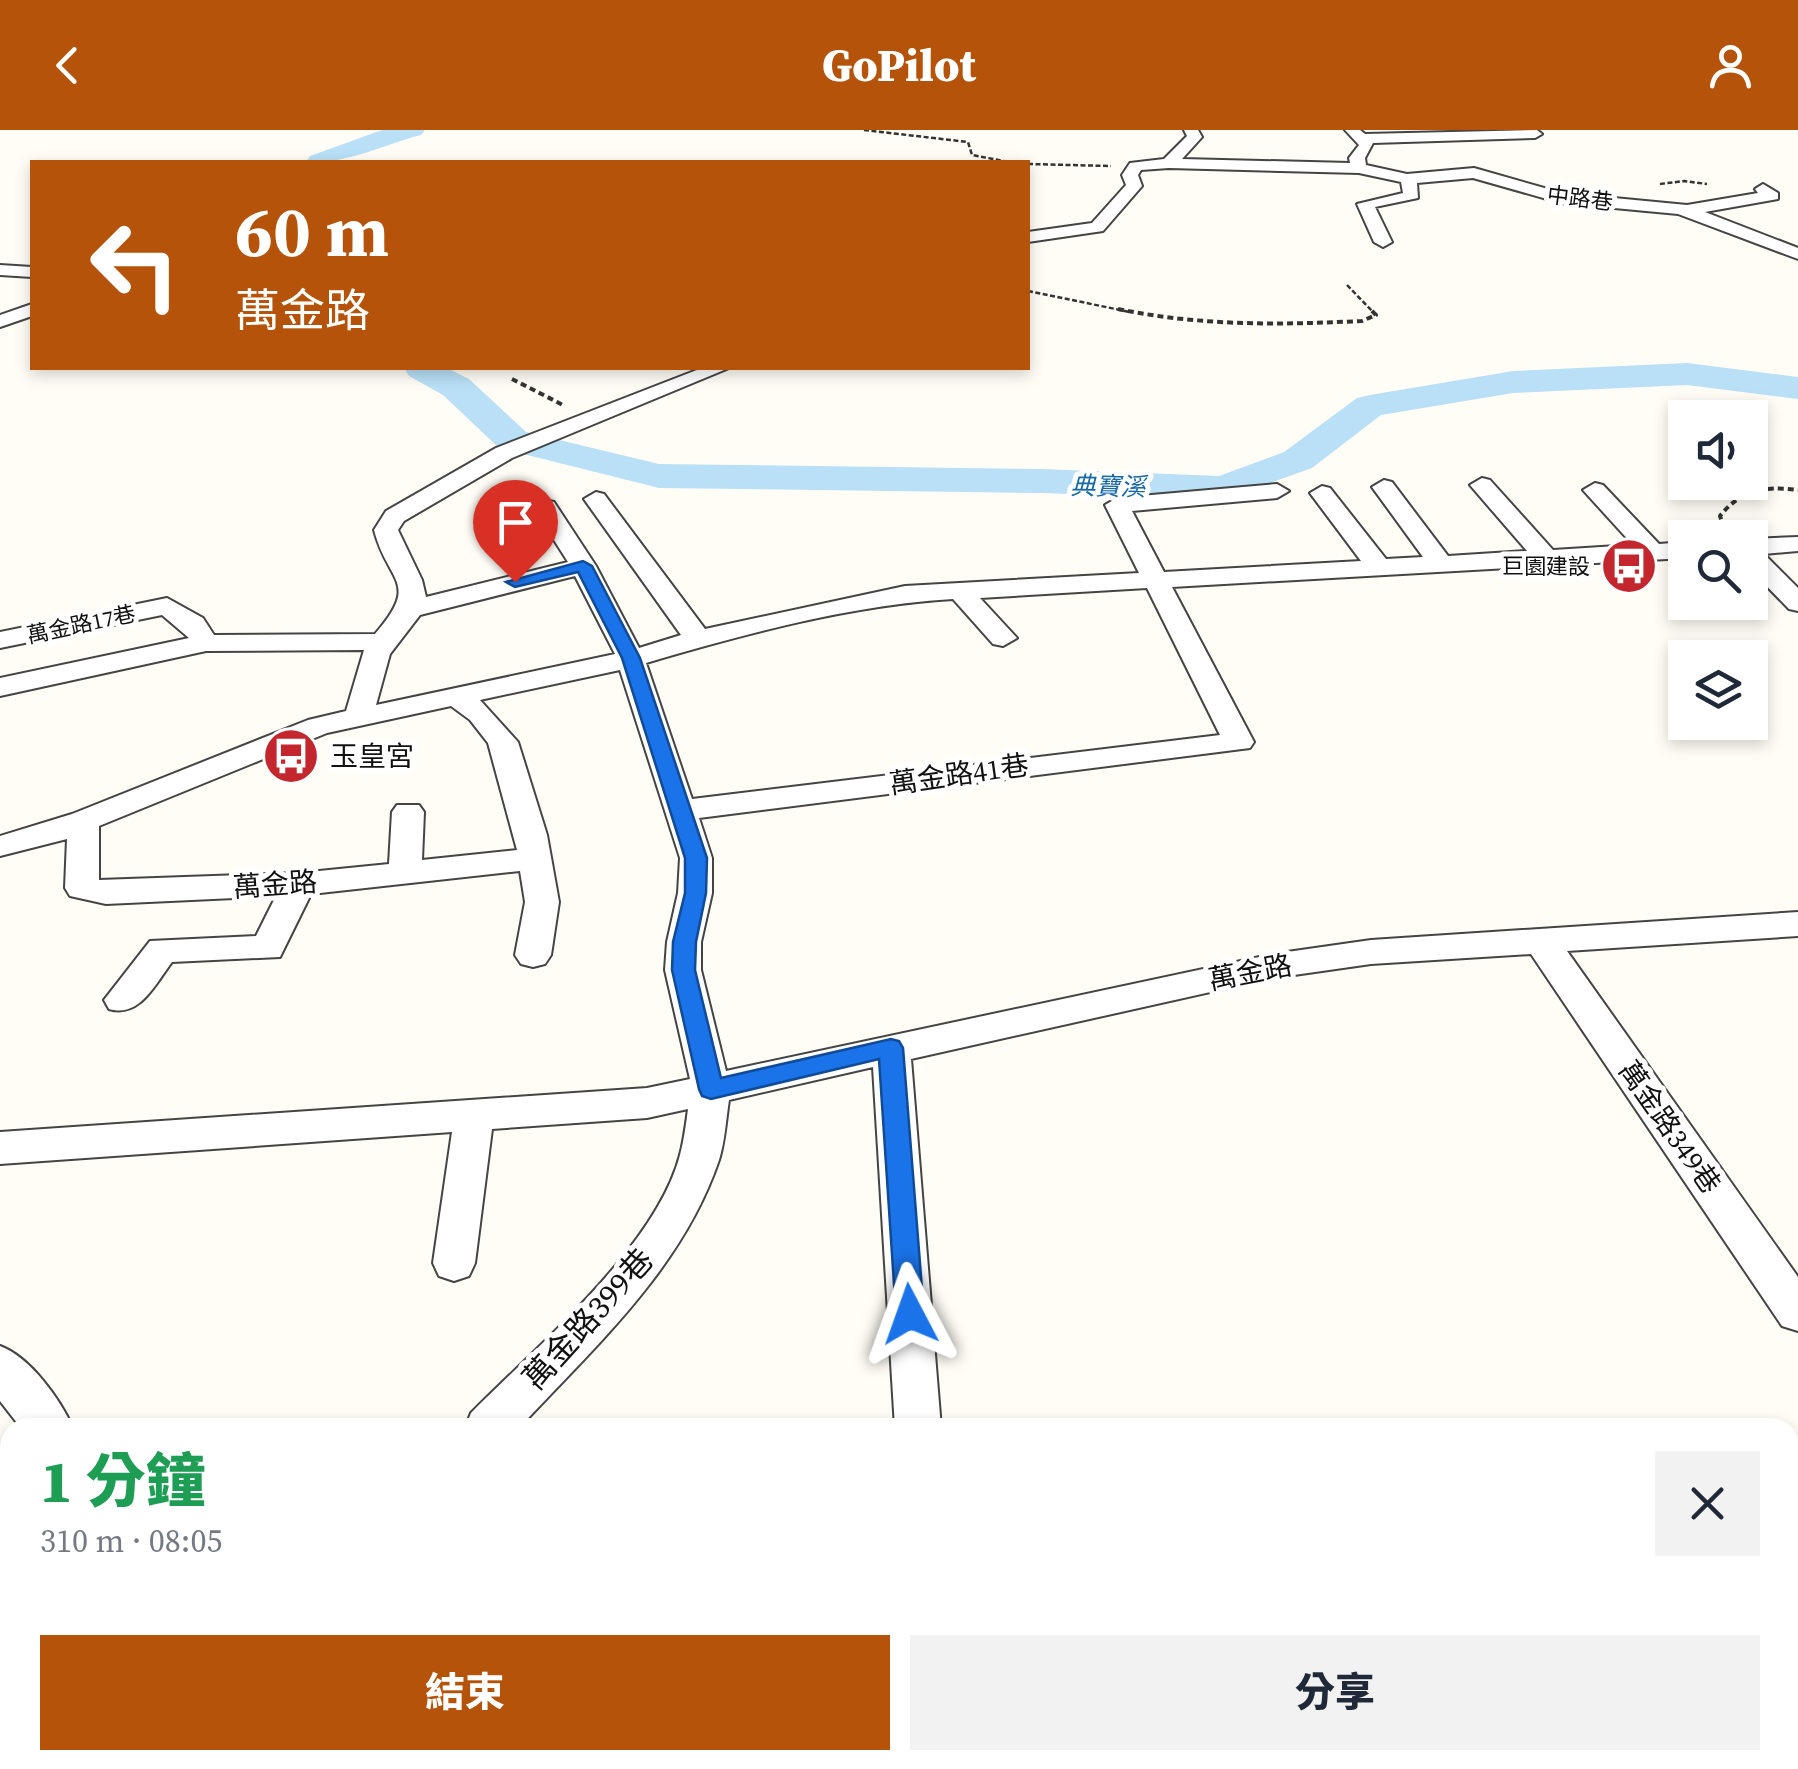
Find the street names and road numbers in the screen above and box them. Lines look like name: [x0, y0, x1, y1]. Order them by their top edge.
street label: 中路巷: [1545, 179, 1615, 217]
street label: 萬金路17巷: [24, 598, 138, 650]
street label: 萬金路41巷: [887, 745, 1031, 803]
street label: 萬金路: [232, 862, 318, 906]
street label: 萬金路: [1205, 945, 1295, 999]
street label: 萬金路349巷: [1610, 1053, 1730, 1201]
street label: 萬金路399巷: [513, 1239, 663, 1399]

